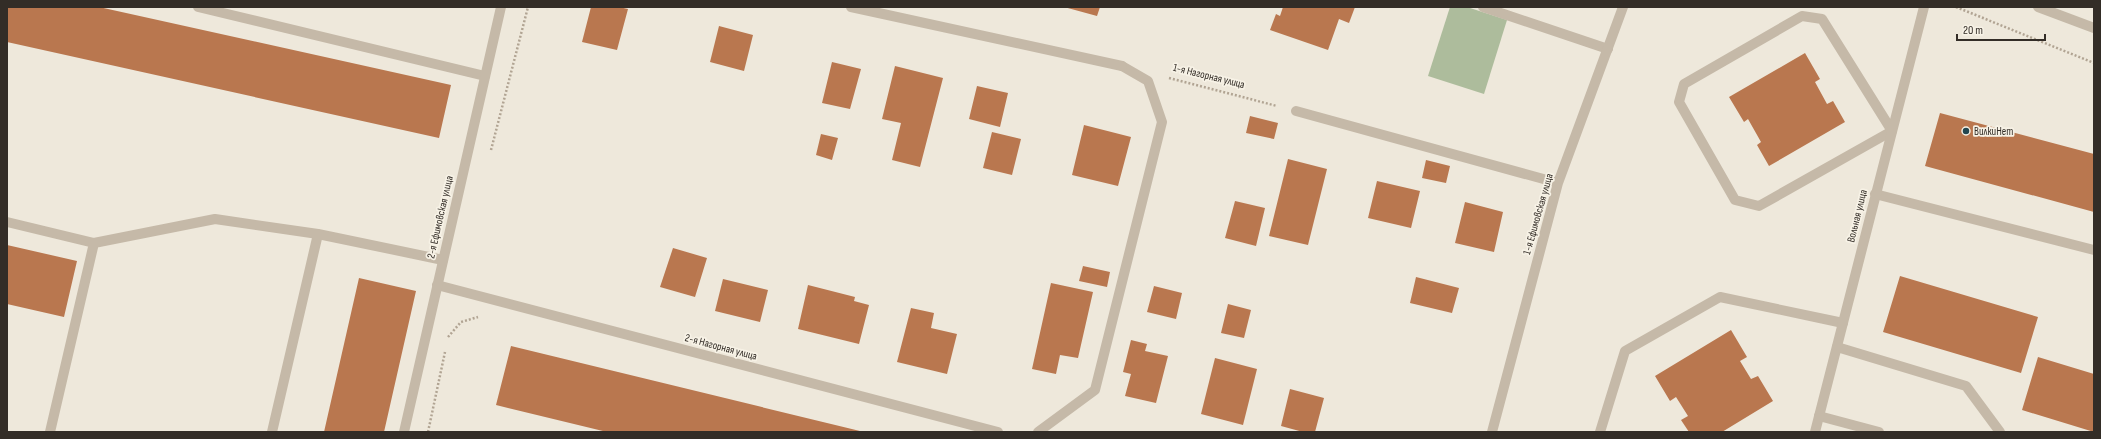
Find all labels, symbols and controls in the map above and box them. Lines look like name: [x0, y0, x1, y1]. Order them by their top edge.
scale bar: [1957, 16, 2045, 42]
text: 20 m: [1963, 23, 1983, 38]
street label: 1-я Нагорная улица: [1172, 61, 1246, 91]
place label: ВилкиНет: [1974, 125, 2013, 138]
marker: ВилкиНет: [1961, 126, 1971, 136]
street label: 1-я Ефимовская улица: [1520, 172, 1556, 256]
street label: 2-я Ефимовская улица: [424, 174, 456, 260]
street label: Вольная улица: [1844, 188, 1870, 244]
street label: 2-я Нагорная улица: [684, 331, 758, 363]

